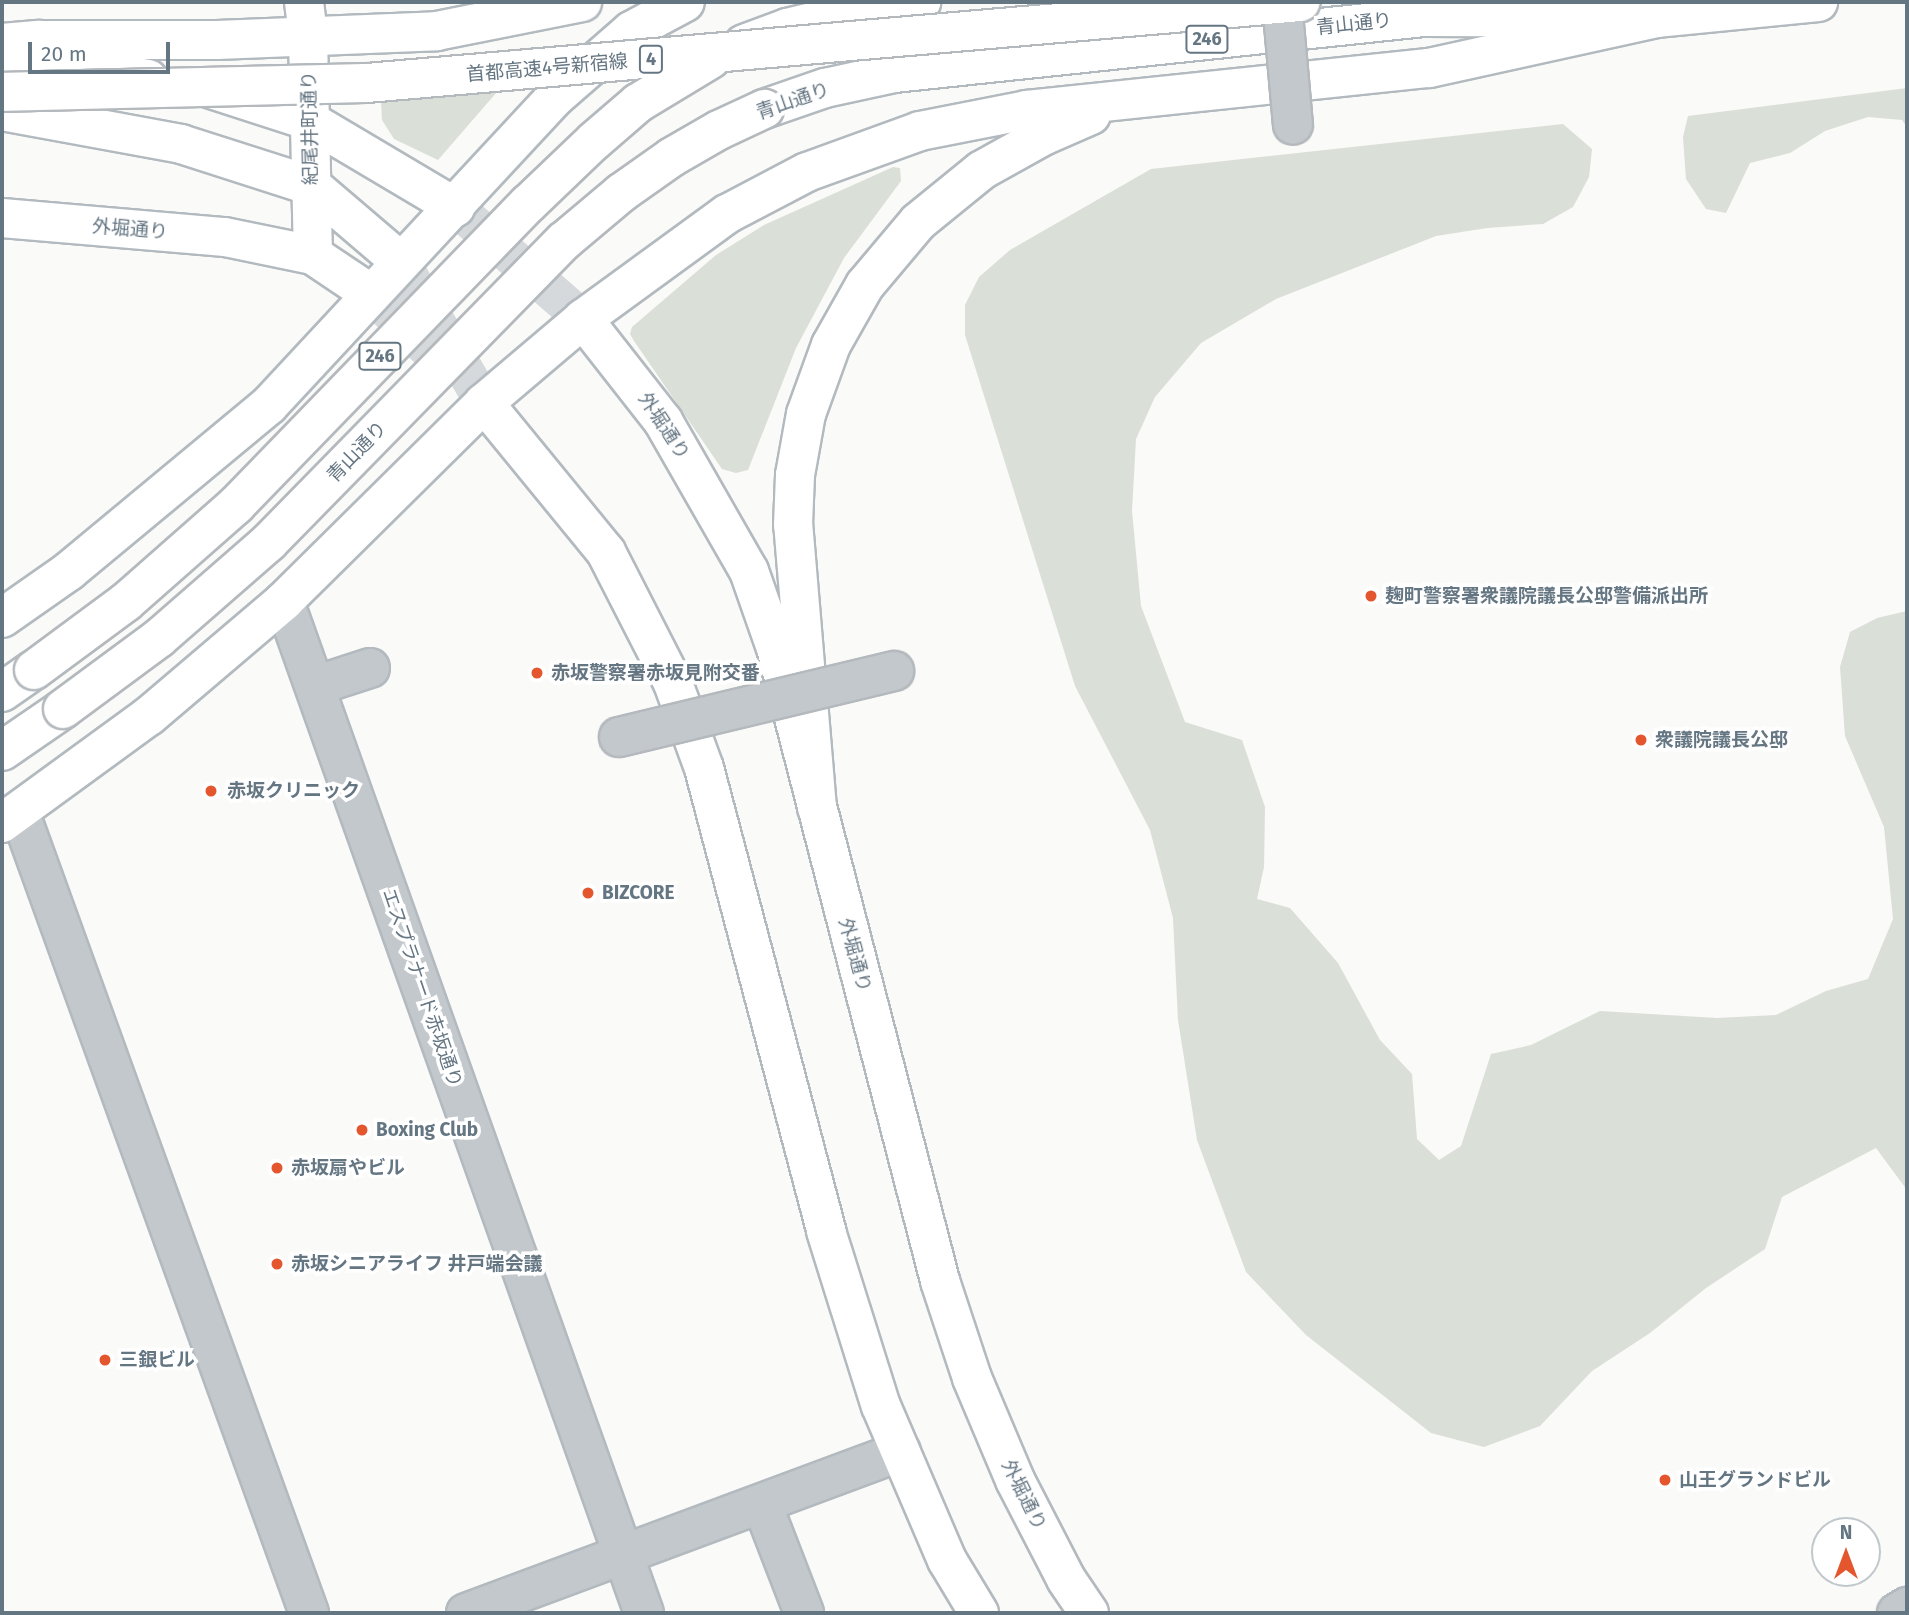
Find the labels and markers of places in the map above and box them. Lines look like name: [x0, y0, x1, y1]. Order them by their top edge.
place label: 麹町警察署衆議院議長公邸警備派出所: [1385, 585, 1708, 607]
marker: 麹町警察署衆議院議長公邸警備派出所: [1363, 588, 1379, 604]
place label: 赤坂警察署赤坂見附交番: [551, 662, 760, 684]
marker: 赤坂警察署赤坂見附交番: [529, 665, 545, 681]
place label: 衆議院議長公邸: [1655, 729, 1788, 751]
marker: 衆議院議長公邸: [1633, 732, 1649, 748]
place label: 赤坂クリニック: [227, 780, 360, 802]
marker: 赤坂クリニック: [201, 781, 221, 801]
place label: BIZCORE: [602, 882, 675, 904]
marker: BIZCORE: [580, 885, 596, 901]
place label: Boxing Club: [376, 1119, 478, 1141]
marker: Boxing Club: [354, 1122, 370, 1138]
place label: 赤坂扇やビル: [291, 1157, 405, 1179]
marker: 赤坂扇やビル: [269, 1160, 285, 1176]
place label: 赤坂シニアライフ 井戸端会議: [291, 1253, 543, 1275]
marker: 赤坂シニアライフ 井戸端会議: [269, 1256, 285, 1272]
place label: 三銀ビル: [119, 1349, 195, 1371]
marker: 三銀ビル: [97, 1352, 113, 1368]
place label: 山王グランドビル: [1679, 1469, 1831, 1491]
marker: 山王グランドビル: [1657, 1472, 1673, 1488]

